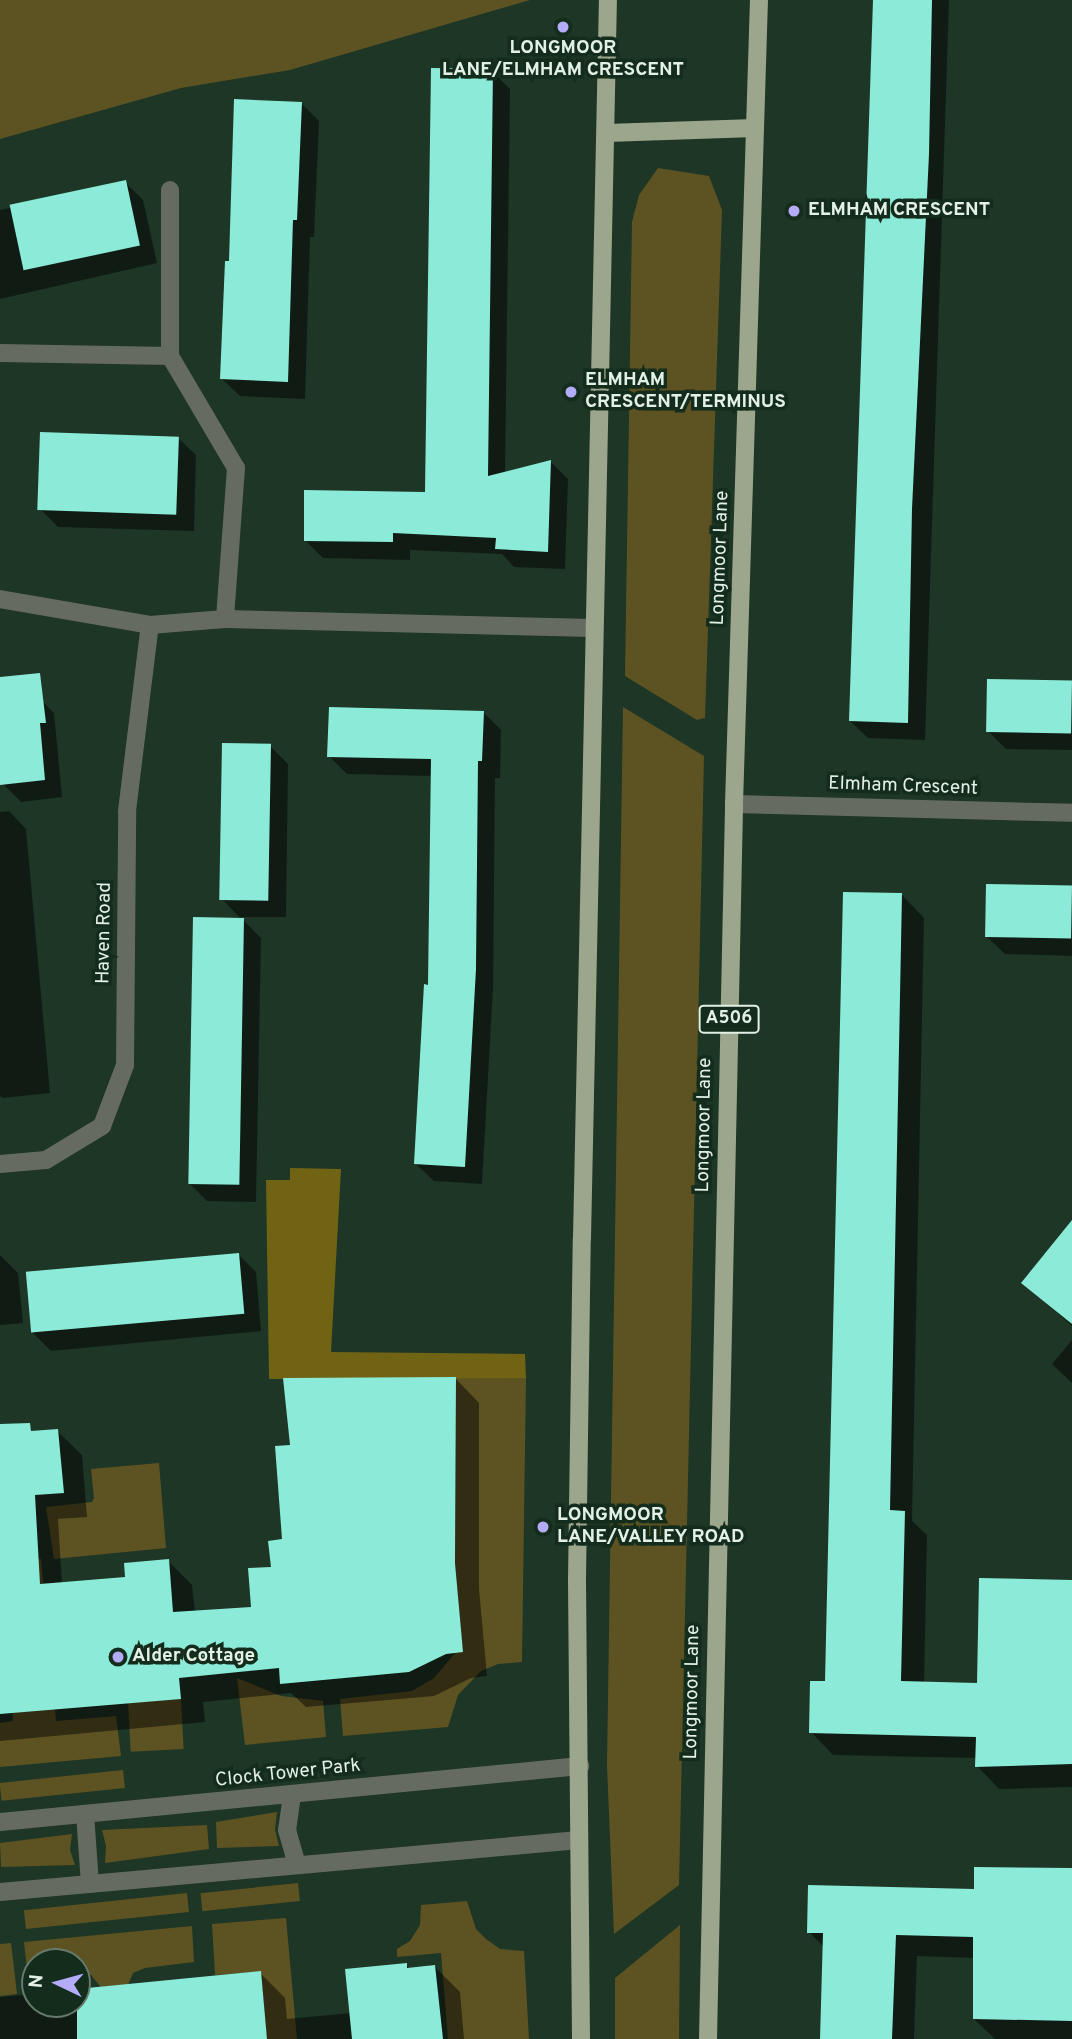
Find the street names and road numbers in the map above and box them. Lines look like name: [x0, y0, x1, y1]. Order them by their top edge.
street label: Longmoor Lane: [707, 490, 735, 626]
street label: Elmham Crescent: [828, 773, 978, 801]
street label: Haven Road: [93, 882, 117, 984]
road number: A506: [698, 1004, 760, 1034]
street label: Longmoor Lane: [692, 1057, 718, 1193]
street label: Longmoor Lane: [680, 1624, 706, 1760]
street label: Clock Tower Park: [214, 1755, 362, 1793]

